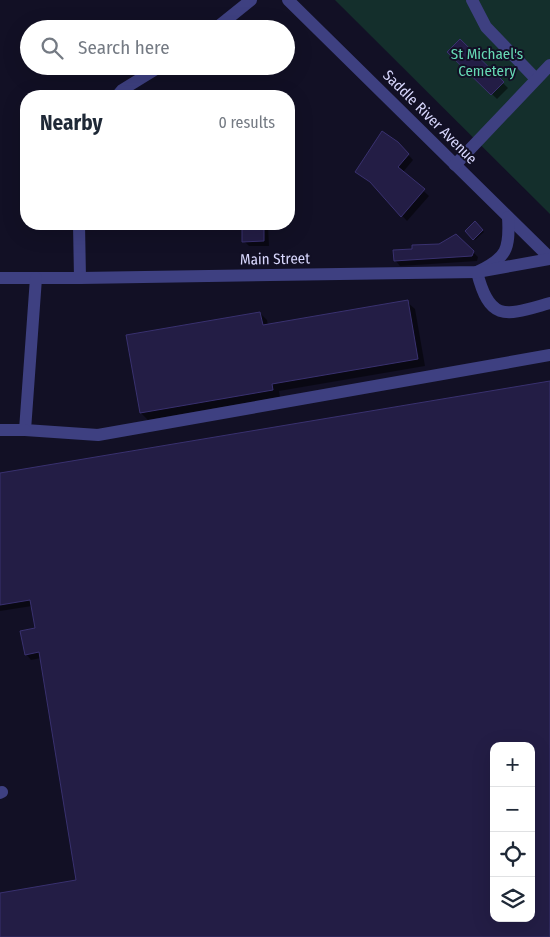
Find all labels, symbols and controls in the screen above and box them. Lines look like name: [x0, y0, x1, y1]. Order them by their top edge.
search box: [20, 20, 295, 75]
icon: search: [38, 34, 66, 62]
text: Search here: [78, 36, 170, 59]
park label: St Michael's Cemetery: [451, 45, 523, 80]
street label: Saddle River Avenue: [379, 66, 481, 168]
text: Nearby: [40, 110, 102, 136]
text: 0 results: [218, 113, 275, 132]
street label: Main Street: [240, 249, 310, 269]
map controls: [490, 742, 535, 922]
button: +: [490, 742, 535, 787]
button: −: [490, 787, 535, 832]
button: locate: [490, 832, 535, 877]
button: layers: [490, 877, 535, 922]

